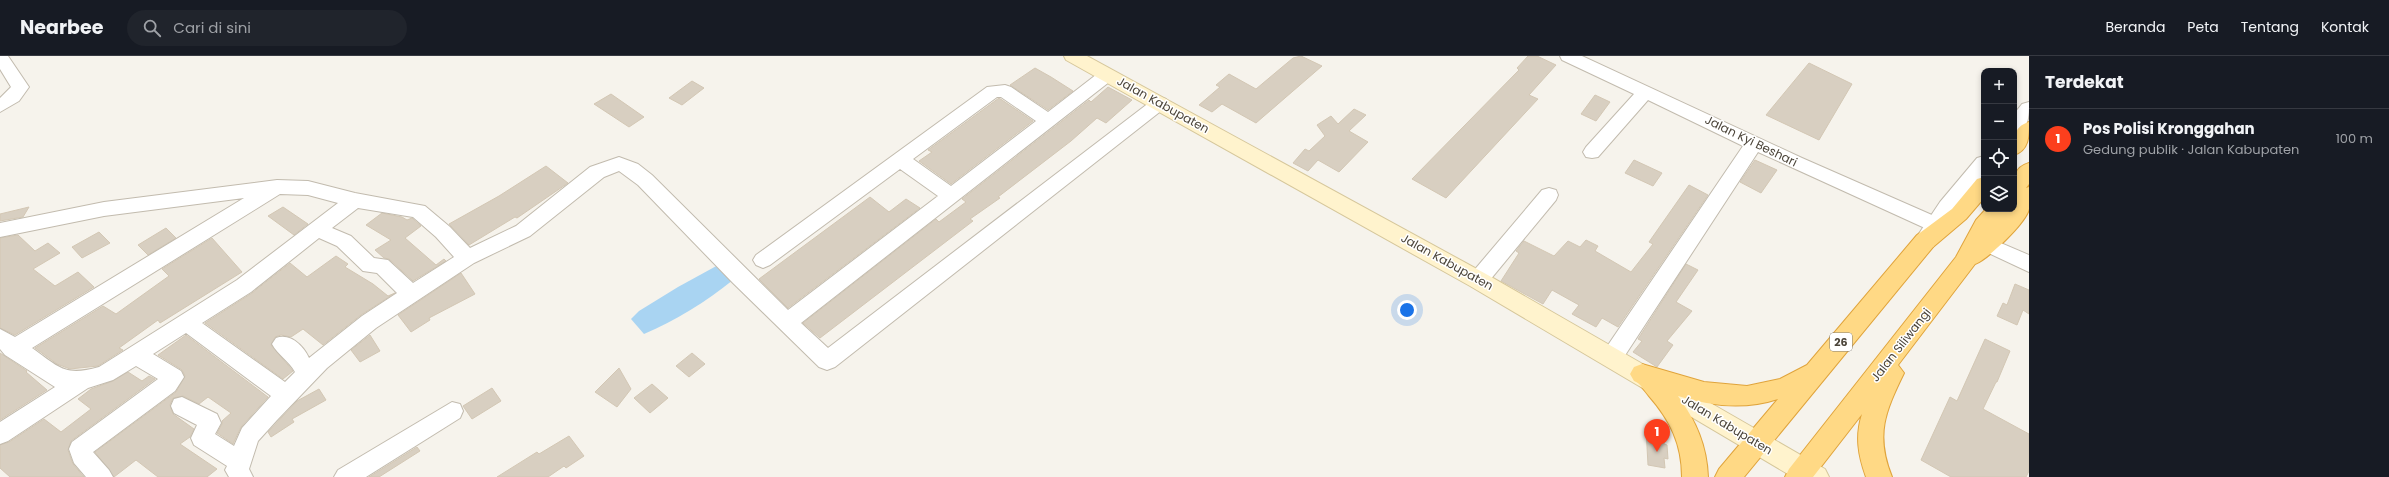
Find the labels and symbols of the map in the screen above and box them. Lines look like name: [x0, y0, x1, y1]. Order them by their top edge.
street label: Jalan Kabupaten: [1114, 72, 1213, 137]
street label: Jalan Kyi Beshari: [1702, 111, 1800, 170]
street label: Jalan Kabupaten: [1398, 229, 1497, 294]
your location: [1397, 300, 1417, 320]
street label: Jalan Siliwangi: [1867, 304, 1935, 385]
road number: 26: [1830, 333, 1852, 351]
street label: Jalan Kabupaten: [1679, 391, 1776, 458]
pin: 1: [1644, 419, 1670, 452]

